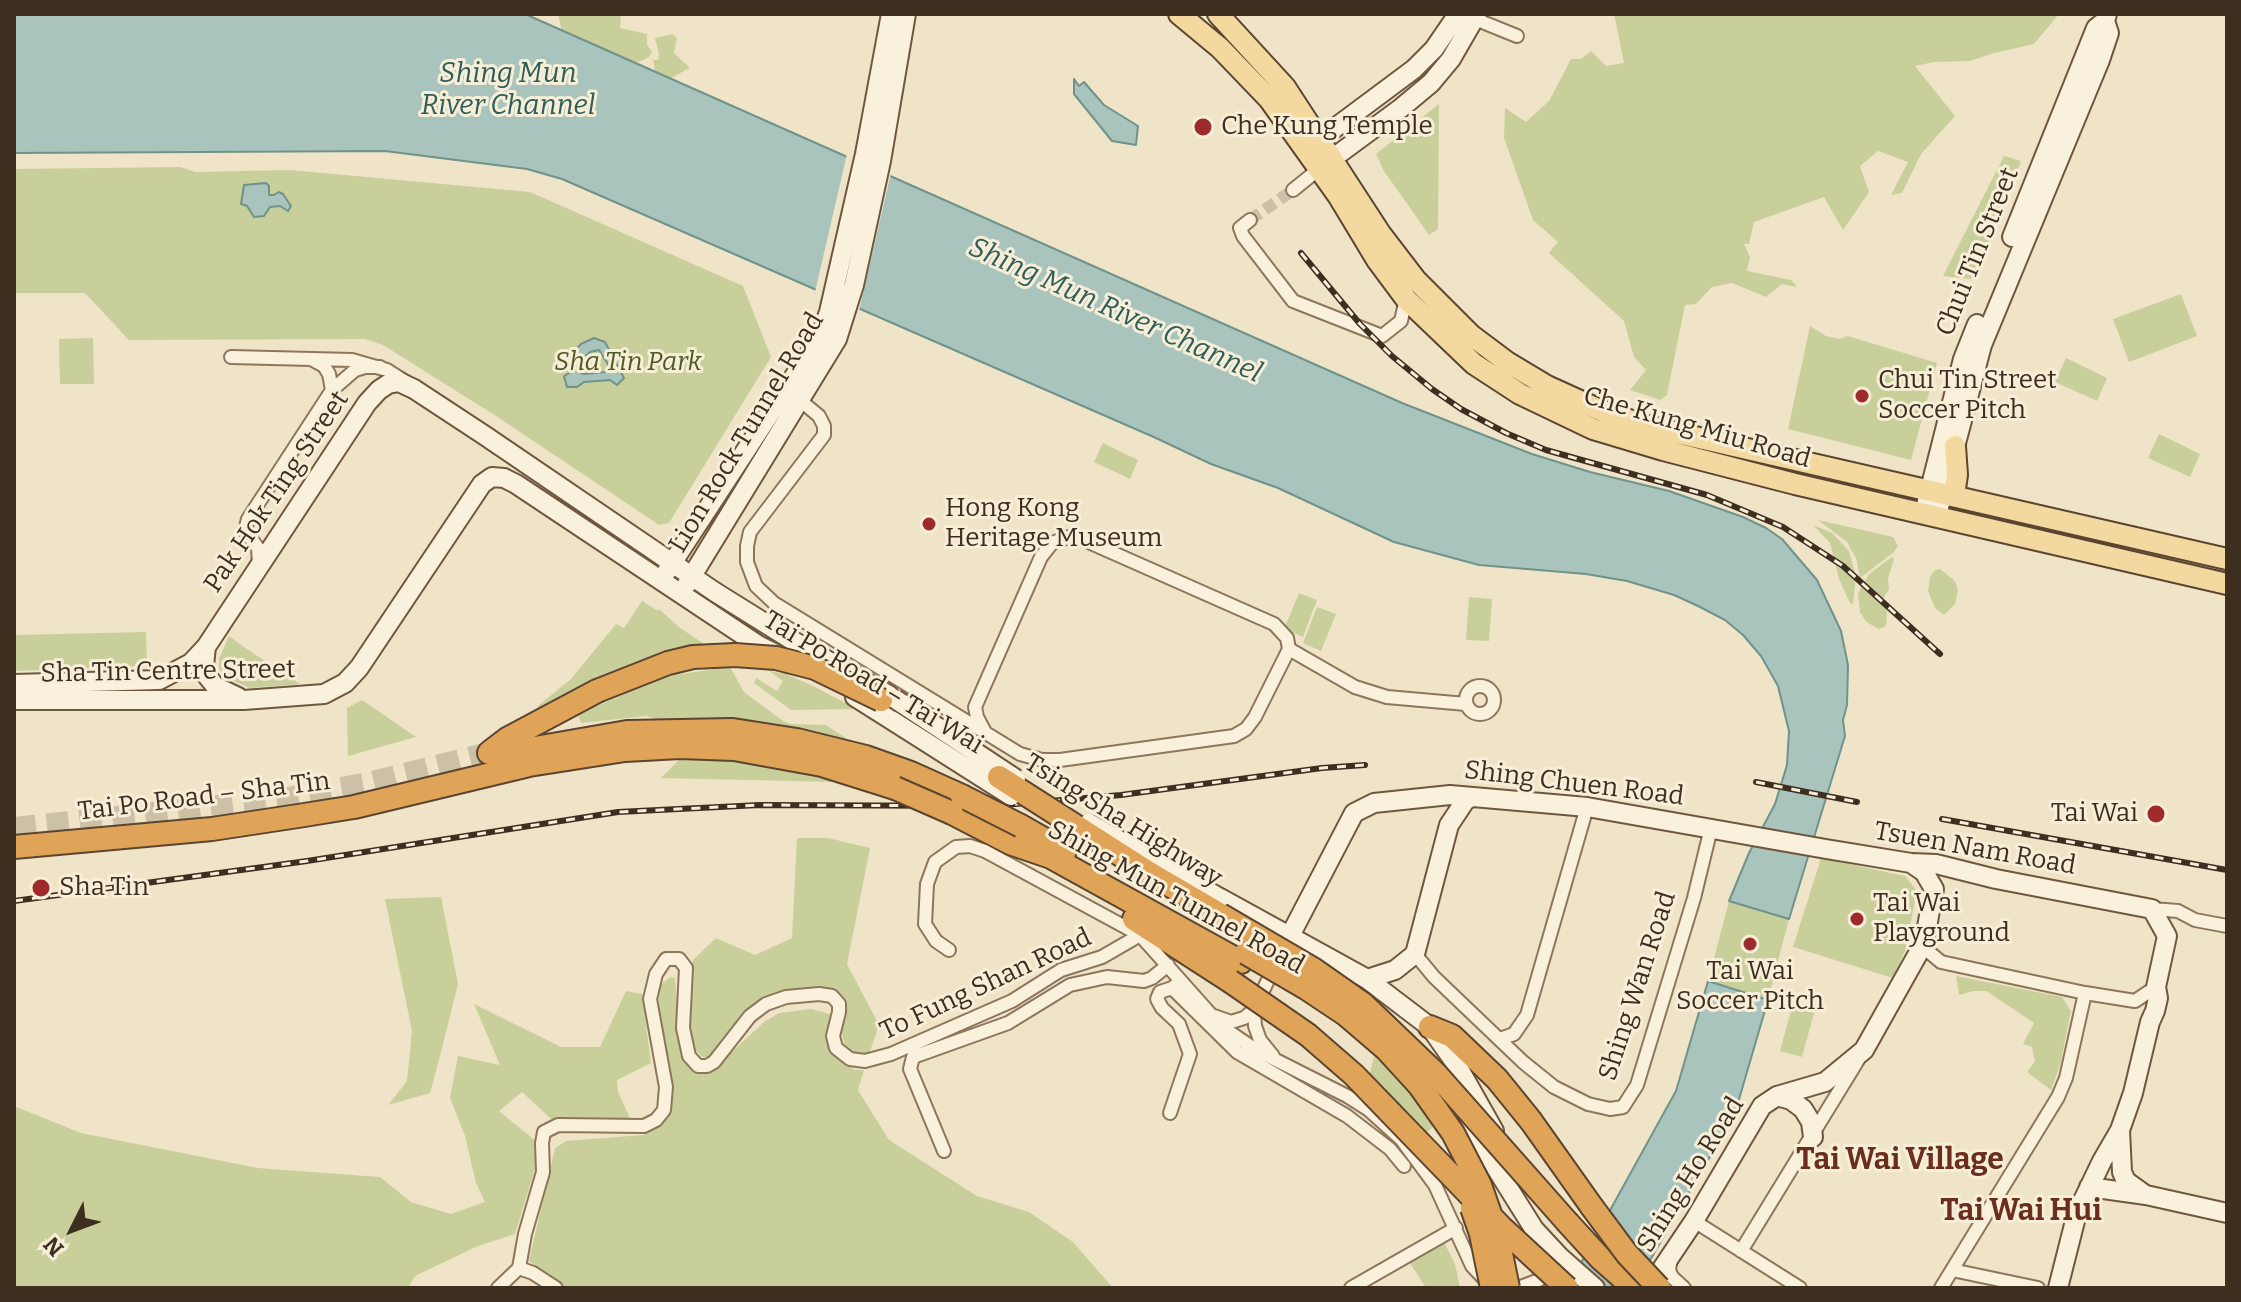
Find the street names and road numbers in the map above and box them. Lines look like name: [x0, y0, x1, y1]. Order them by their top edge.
street label: Chui Tin Street: [1930, 163, 2026, 341]
street label: Lion Rock Tunnel Road: [663, 307, 831, 559]
street label: Che Kung Miu Road: [1580, 381, 1814, 475]
street label: Pak Hok Ting Street: [198, 385, 356, 599]
street label: Tai Po Road – Tai Wai: [757, 605, 989, 761]
street label: Sha Tin Centre Street: [40, 654, 296, 690]
street label: Tsing Sha Highway: [1018, 748, 1228, 894]
street label: Shing Chuen Road: [1462, 755, 1686, 813]
street label: Tai Po Road – Sha Tin: [76, 766, 332, 828]
street label: Shing Mun Tunnel Road: [1042, 814, 1310, 982]
street label: Tsuen Nam Road: [1872, 816, 2078, 882]
street label: Shing Wan Road: [1593, 887, 1683, 1085]
street label: To Fung Shan Road: [875, 922, 1097, 1048]
street label: Shing Ho Road: [1631, 1092, 1751, 1258]

